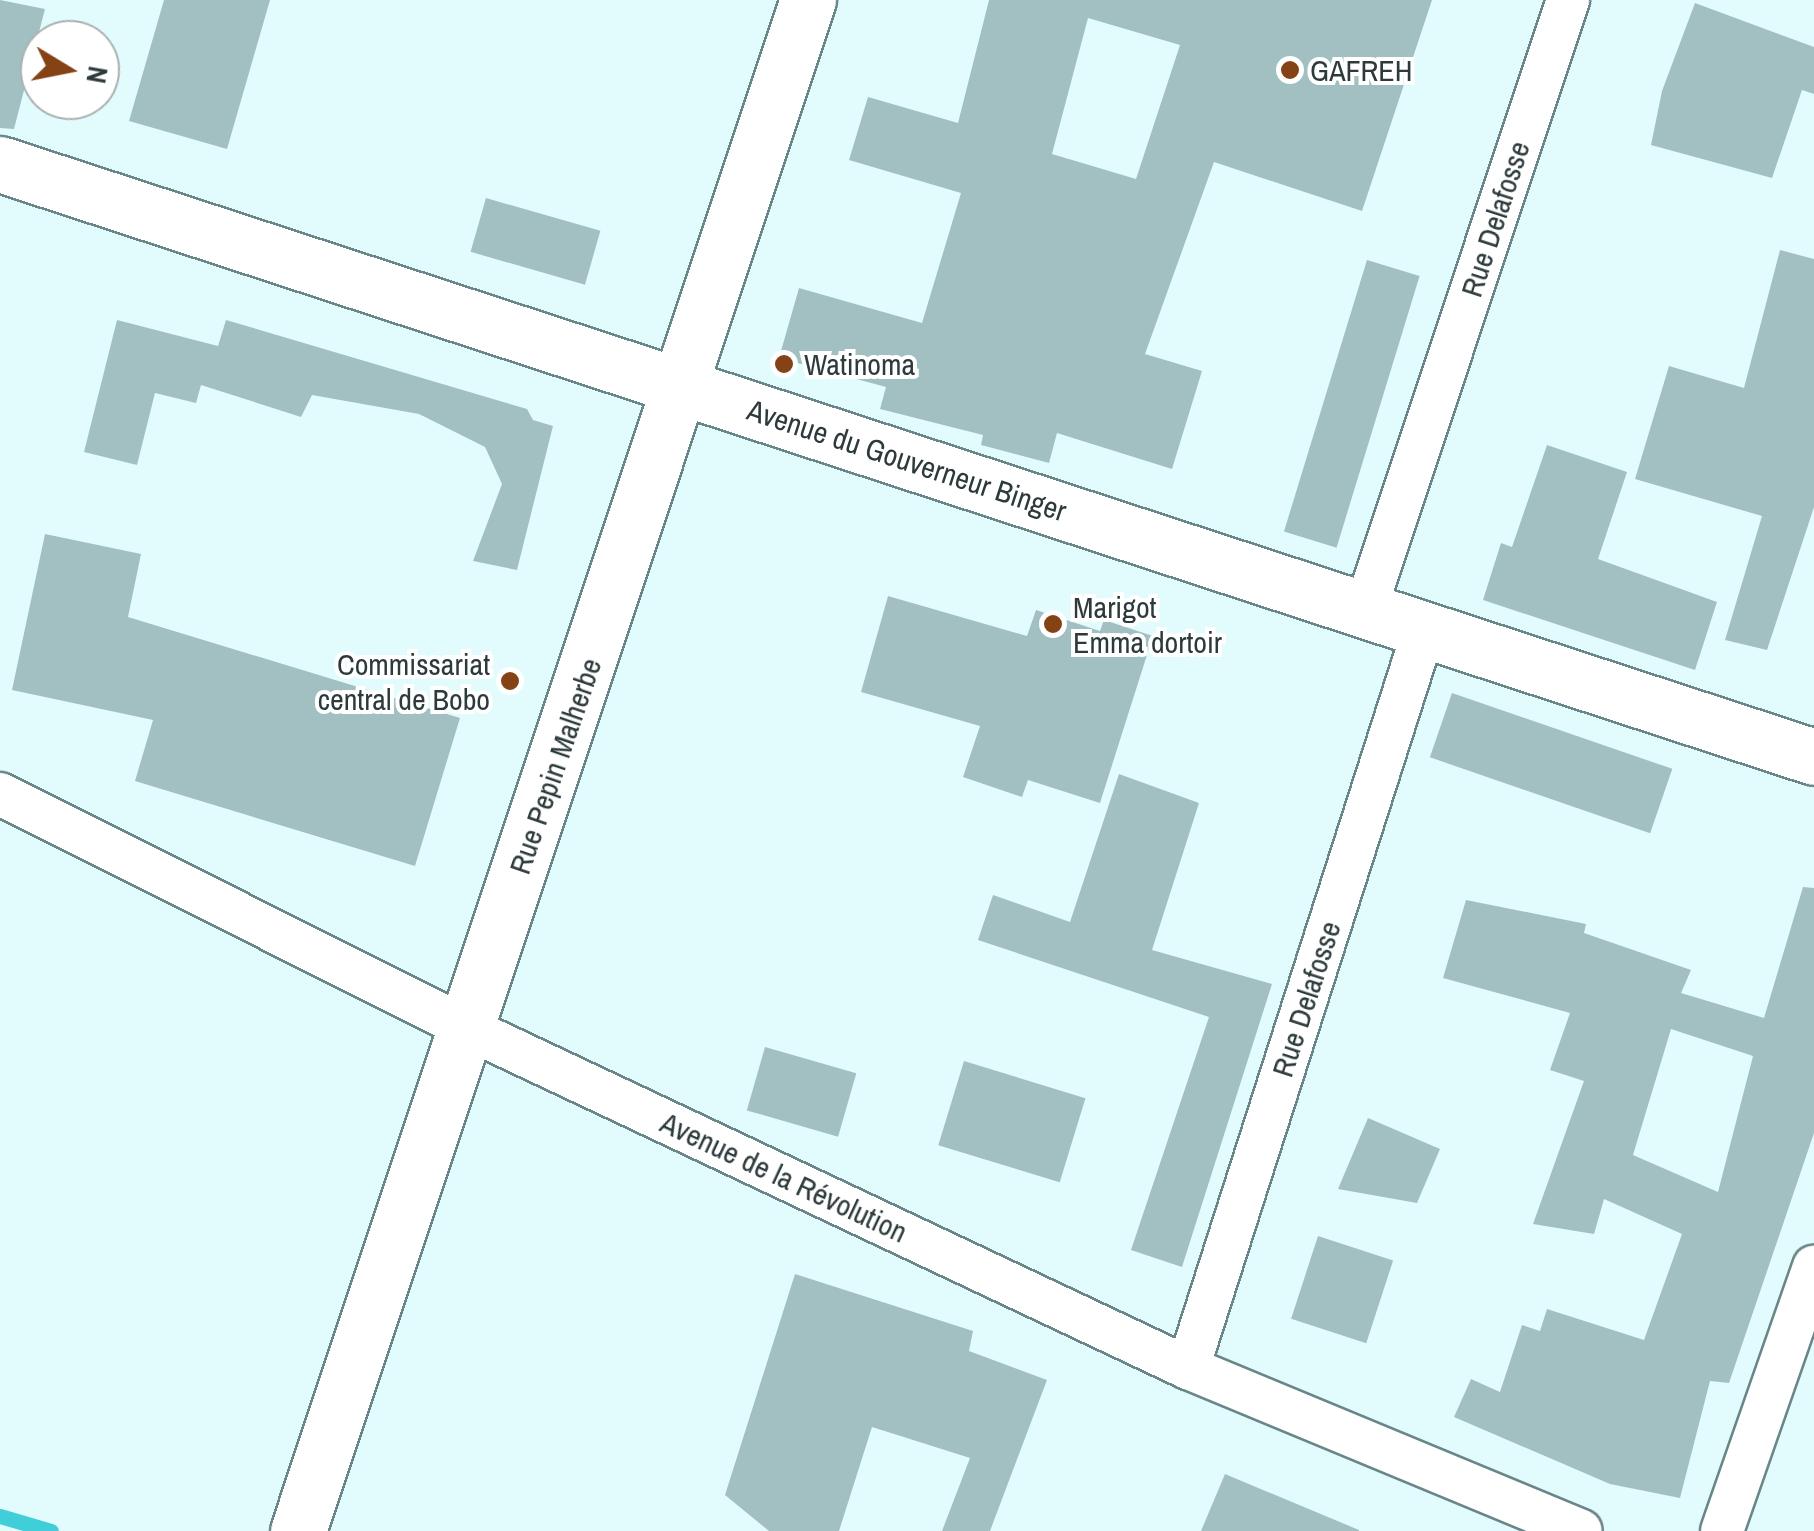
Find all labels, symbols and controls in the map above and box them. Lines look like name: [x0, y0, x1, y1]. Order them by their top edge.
north arrow: [20, 20, 120, 120]
place label: GAFREH: [1310, 52, 1413, 88]
marker: GAFREH: [1279, 59, 1301, 81]
text: N: [77, 63, 118, 86]
street label: Rue Delafosse: [1453, 137, 1537, 301]
place label: Watinoma: [804, 346, 915, 382]
marker: Watinoma: [773, 353, 795, 375]
street label: Avenue du Gouverneur Binger: [743, 391, 1071, 529]
place label: Marigot Emma dortoir: [1073, 589, 1222, 660]
marker: Marigot Emma dortoir: [1042, 613, 1064, 635]
place label: Commissariat central de Bobo: [318, 646, 490, 716]
street label: Rue Pepin Malherbe: [501, 653, 609, 879]
marker: Commissariat central de Bobo: [499, 670, 521, 692]
street label: Rue Delafosse: [1264, 917, 1348, 1081]
street label: Avenue de la Révolution: [655, 1104, 913, 1250]

